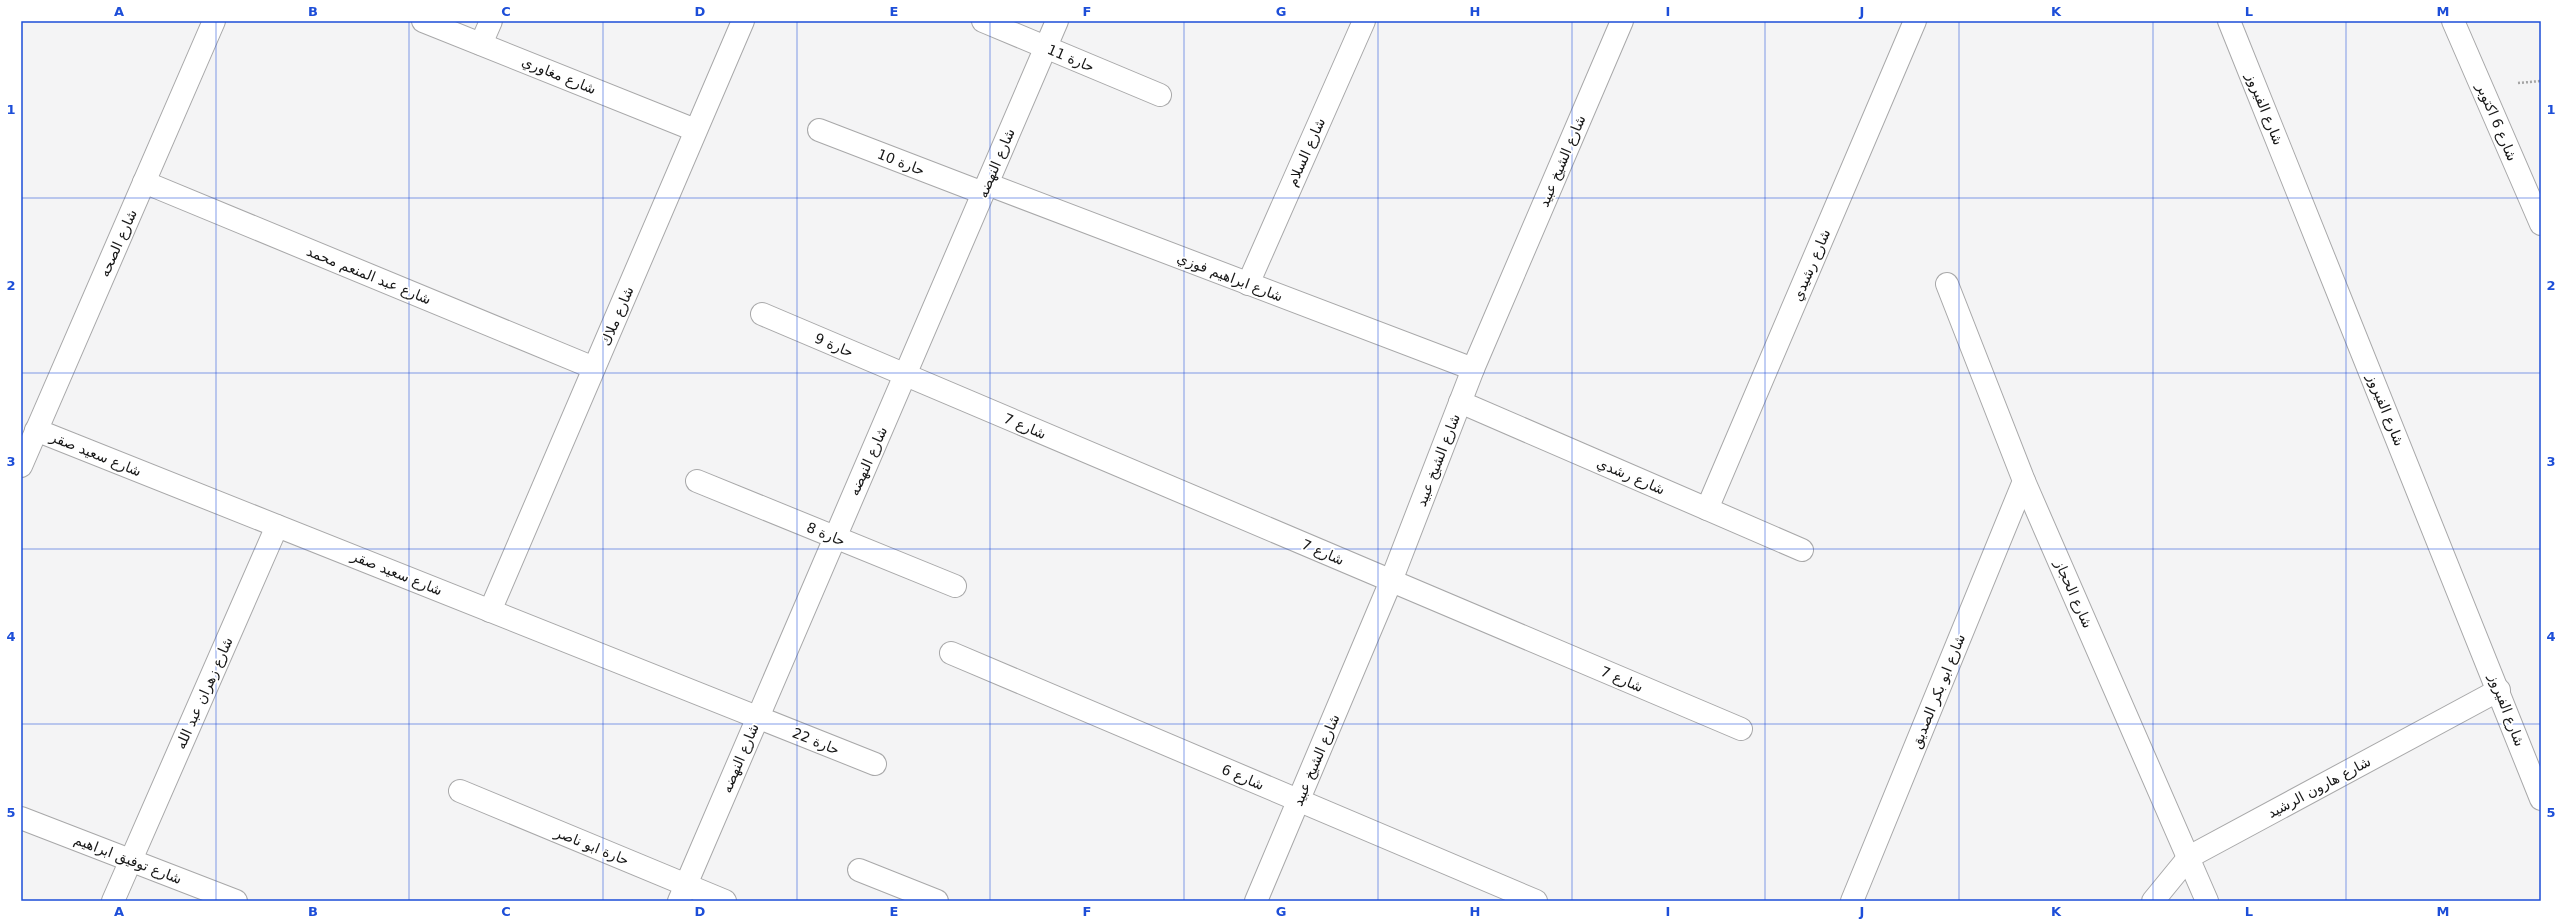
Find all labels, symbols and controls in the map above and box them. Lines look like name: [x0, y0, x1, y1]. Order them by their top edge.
text: A: [114, 4, 124, 19]
text: B: [308, 4, 318, 19]
text: C: [501, 4, 511, 19]
text: D: [695, 4, 706, 19]
text: E: [890, 4, 898, 19]
text: F: [1083, 4, 1091, 19]
text: G: [1276, 4, 1286, 19]
text: H: [1470, 4, 1480, 19]
text: I: [1666, 4, 1670, 19]
text: J: [1859, 4, 1864, 19]
text: K: [2051, 4, 2062, 19]
text: L: [2245, 4, 2253, 19]
text: M: [2437, 4, 2449, 19]
street label: حارة 11: [1045, 41, 1097, 76]
street label: شارع مغاوري: [519, 53, 598, 98]
street label: شارع الفيروز: [2242, 70, 2287, 148]
street label: شارع 6 اكتوبر: [2472, 80, 2520, 164]
text: 1: [6, 102, 16, 117]
text: 1: [2546, 102, 2556, 117]
street label: شارع الشيخ عبيد: [1535, 113, 1589, 210]
street label: شارع السلام: [1284, 115, 1329, 189]
street label: شارع النهضه: [974, 126, 1019, 201]
street label: حارة 10: [875, 146, 927, 179]
street label: شارع الصحه: [96, 207, 141, 280]
street label: شارع رشيدي: [1789, 227, 1834, 304]
street label: شارع عبد المنعم محمد: [304, 243, 434, 308]
street label: شارع ابراهيم فوزي: [1175, 249, 1285, 305]
text: 2: [6, 278, 16, 293]
text: 2: [2546, 278, 2556, 293]
street label: شارع ملاك: [597, 284, 638, 348]
street label: حارة 9: [812, 330, 856, 361]
street label: شارع الفيروز: [2363, 371, 2408, 449]
street label: شارع 7: [1001, 410, 1049, 443]
street label: شارع الشيخ عبيد: [1413, 411, 1464, 509]
street label: شارع النهضه: [846, 424, 891, 498]
street label: شارع سعيد صقر: [47, 428, 144, 480]
text: 3: [6, 454, 16, 469]
street label: شارع رشدي: [1594, 454, 1667, 498]
text: 3: [2546, 454, 2556, 469]
street label: حارة 8: [804, 519, 848, 550]
street label: شارع 7: [1299, 536, 1347, 569]
street label: شارع سعيد صقر: [348, 547, 445, 599]
street label: شارع الحجاز: [2051, 557, 2096, 631]
text: 4: [6, 629, 16, 644]
text: 4: [2546, 629, 2556, 644]
street label: شارع ابو بكر الصديق: [1908, 631, 1969, 751]
street label: شارع زهران عبد الله: [172, 635, 237, 752]
street label: شارع 7: [1598, 663, 1646, 696]
street label: شارع الفيروز: [2485, 671, 2528, 749]
street label: شارع الشيخ عبيد: [1289, 712, 1343, 809]
street label: شارع النهضه: [718, 721, 763, 796]
street label: حارة 22: [790, 724, 842, 759]
street label: شارع هارون الرشيد: [2265, 753, 2374, 822]
street label: شارع 6: [1219, 761, 1267, 794]
text: 5: [6, 805, 16, 820]
text: 5: [2546, 805, 2556, 820]
street label: حارة ابو ناصر: [551, 823, 631, 869]
street label: شارع توفيق ابراهيم: [72, 831, 184, 888]
text: A: [114, 904, 124, 919]
text: B: [308, 904, 318, 919]
text: C: [501, 904, 511, 919]
text: D: [695, 904, 706, 919]
text: E: [890, 904, 898, 919]
text: F: [1083, 904, 1091, 919]
text: G: [1276, 904, 1286, 919]
text: H: [1470, 904, 1480, 919]
text: I: [1666, 904, 1670, 919]
text: J: [1859, 904, 1864, 919]
text: K: [2051, 904, 2062, 919]
text: L: [2245, 904, 2253, 919]
text: M: [2437, 904, 2449, 919]

